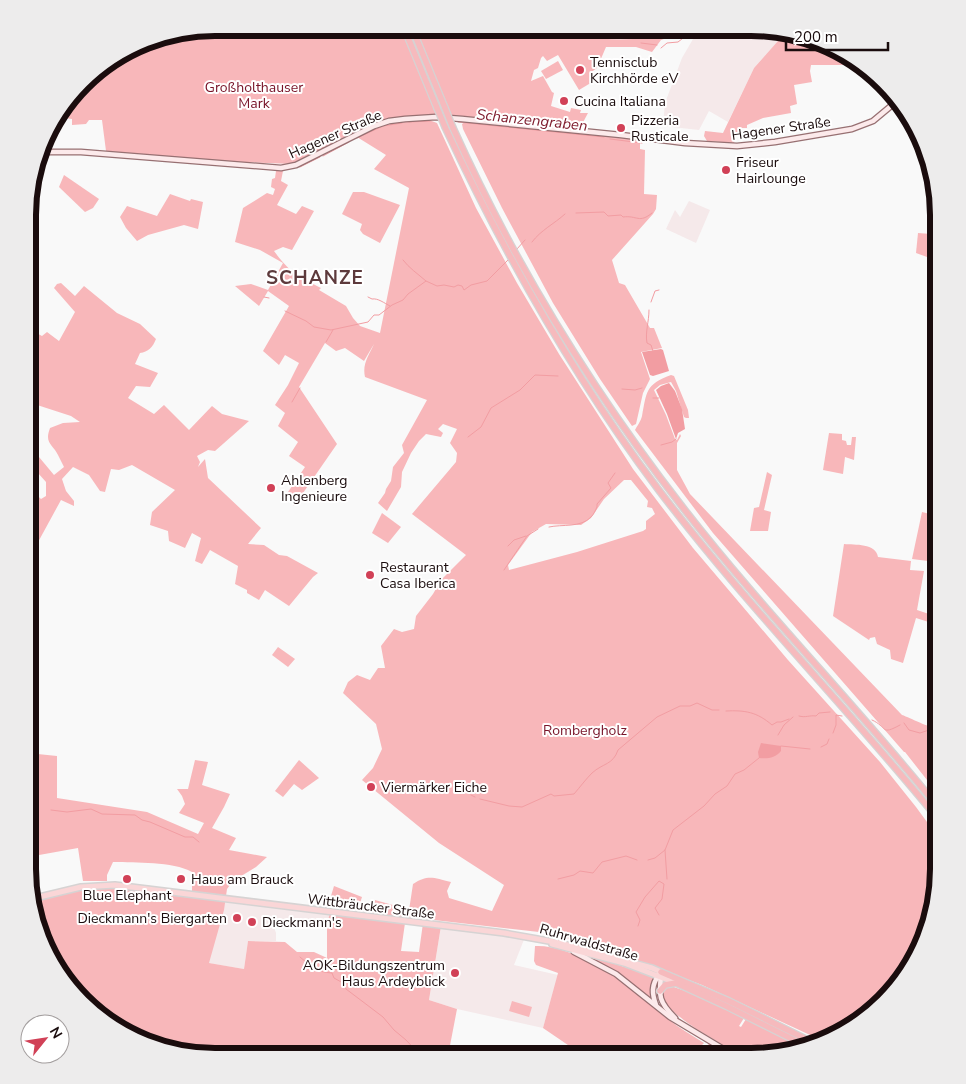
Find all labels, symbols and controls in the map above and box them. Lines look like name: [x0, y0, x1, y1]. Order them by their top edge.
scale bar: [786, 20, 888, 52]
text: 200 m: [794, 27, 838, 47]
place label: Tennisclub Kirchhörde eV: [590, 53, 679, 88]
marker: Tennisclub Kirchhörde eV: [574, 64, 586, 76]
park label: Großholthauser Mark: [205, 78, 303, 113]
place label: Cucina Italiana: [574, 92, 666, 111]
marker: Cucina Italiana: [558, 95, 570, 107]
water label: Schanzengraben: [475, 104, 589, 136]
street label: Hagener Straße: [286, 106, 385, 163]
place label: Pizzeria Rusticale: [631, 111, 688, 146]
street label: Hagener Straße: [730, 112, 832, 145]
marker: Pizzeria Rusticale: [615, 122, 627, 134]
place label: Friseur Hairlounge: [736, 153, 806, 188]
marker: Friseur Hairlounge: [720, 164, 732, 176]
district label: SCHANZE: [266, 265, 364, 291]
place label: Ahlenberg Ingenieure: [281, 471, 347, 506]
marker: Ahlenberg Ingenieure: [265, 482, 277, 494]
place label: Restaurant Casa Iberica: [380, 558, 456, 593]
marker: Restaurant Casa Iberica: [364, 569, 376, 581]
park label: Rombergholz: [543, 721, 628, 740]
place label: Viermärker Eiche: [380, 778, 487, 797]
marker: Viermärker Eiche: [365, 781, 377, 793]
place label: Haus am Brauck: [191, 870, 294, 889]
marker: Blue Elephant: [121, 873, 133, 885]
marker: Haus am Brauck: [175, 873, 187, 885]
place label: Blue Elephant: [83, 886, 171, 905]
street label: Wittbräucker Straße: [306, 889, 436, 924]
place label: Dieckmann's Biergarten: [77, 909, 227, 928]
marker: Dieckmann's Biergarten: [231, 912, 243, 924]
place label: Dieckmann's: [262, 913, 342, 932]
marker: Dieckmann's: [246, 916, 258, 928]
street label: Ruhrwaldstraße: [537, 919, 640, 966]
place label: AOK-Bildungszentrum Haus Ardeyblick: [303, 956, 446, 991]
marker: AOK-Bildungszentrum Haus Ardeyblick: [449, 967, 461, 979]
north arrow: [20, 1014, 70, 1064]
text: N: [45, 1023, 67, 1042]

